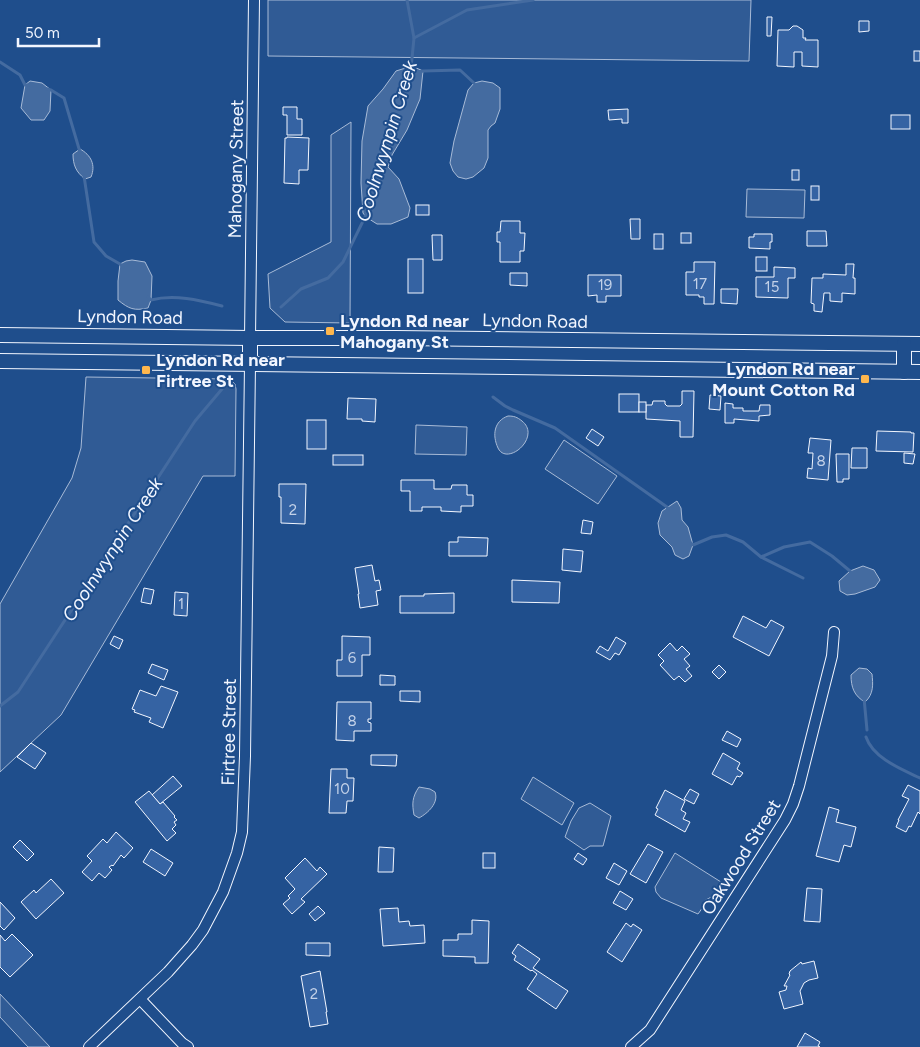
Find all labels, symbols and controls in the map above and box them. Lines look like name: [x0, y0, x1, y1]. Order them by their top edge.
scale bar: [18, 15, 99, 47]
text: 50 m: [25, 24, 60, 42]
water label: Coolnwynpin Creek: [351, 57, 422, 224]
street label: Mahogany Street: [224, 99, 248, 239]
house number: 17: [693, 275, 707, 293]
house number: 19: [598, 276, 612, 294]
house number: 15: [765, 278, 779, 296]
street label: Lyndon Road: [77, 305, 183, 329]
street label: Lyndon Road: [482, 309, 588, 333]
place label: Lyndon Rd near Mahogany St: [340, 310, 469, 353]
marker: Lyndon Rd near Mahogany St: [324, 325, 336, 337]
place label: Lyndon Rd near Firtree St: [156, 349, 285, 392]
place label: Lyndon Rd near Mount Cotton Rd: [712, 358, 855, 401]
marker: Lyndon Rd near Firtree St: [140, 364, 152, 376]
marker: Lyndon Rd near Mount Cotton Rd: [859, 373, 871, 385]
house number: 8: [816, 452, 826, 470]
water label: Coolnwynpin Creek: [57, 472, 168, 626]
house number: 2: [289, 501, 297, 519]
house number: 1: [178, 595, 184, 613]
house number: 6: [348, 649, 357, 667]
street label: Firtree Street: [217, 678, 241, 786]
house number: 8: [347, 712, 357, 730]
house number: 10: [334, 780, 350, 798]
street label: Oakwood Street: [697, 795, 785, 919]
house number: 2: [310, 985, 318, 1003]

